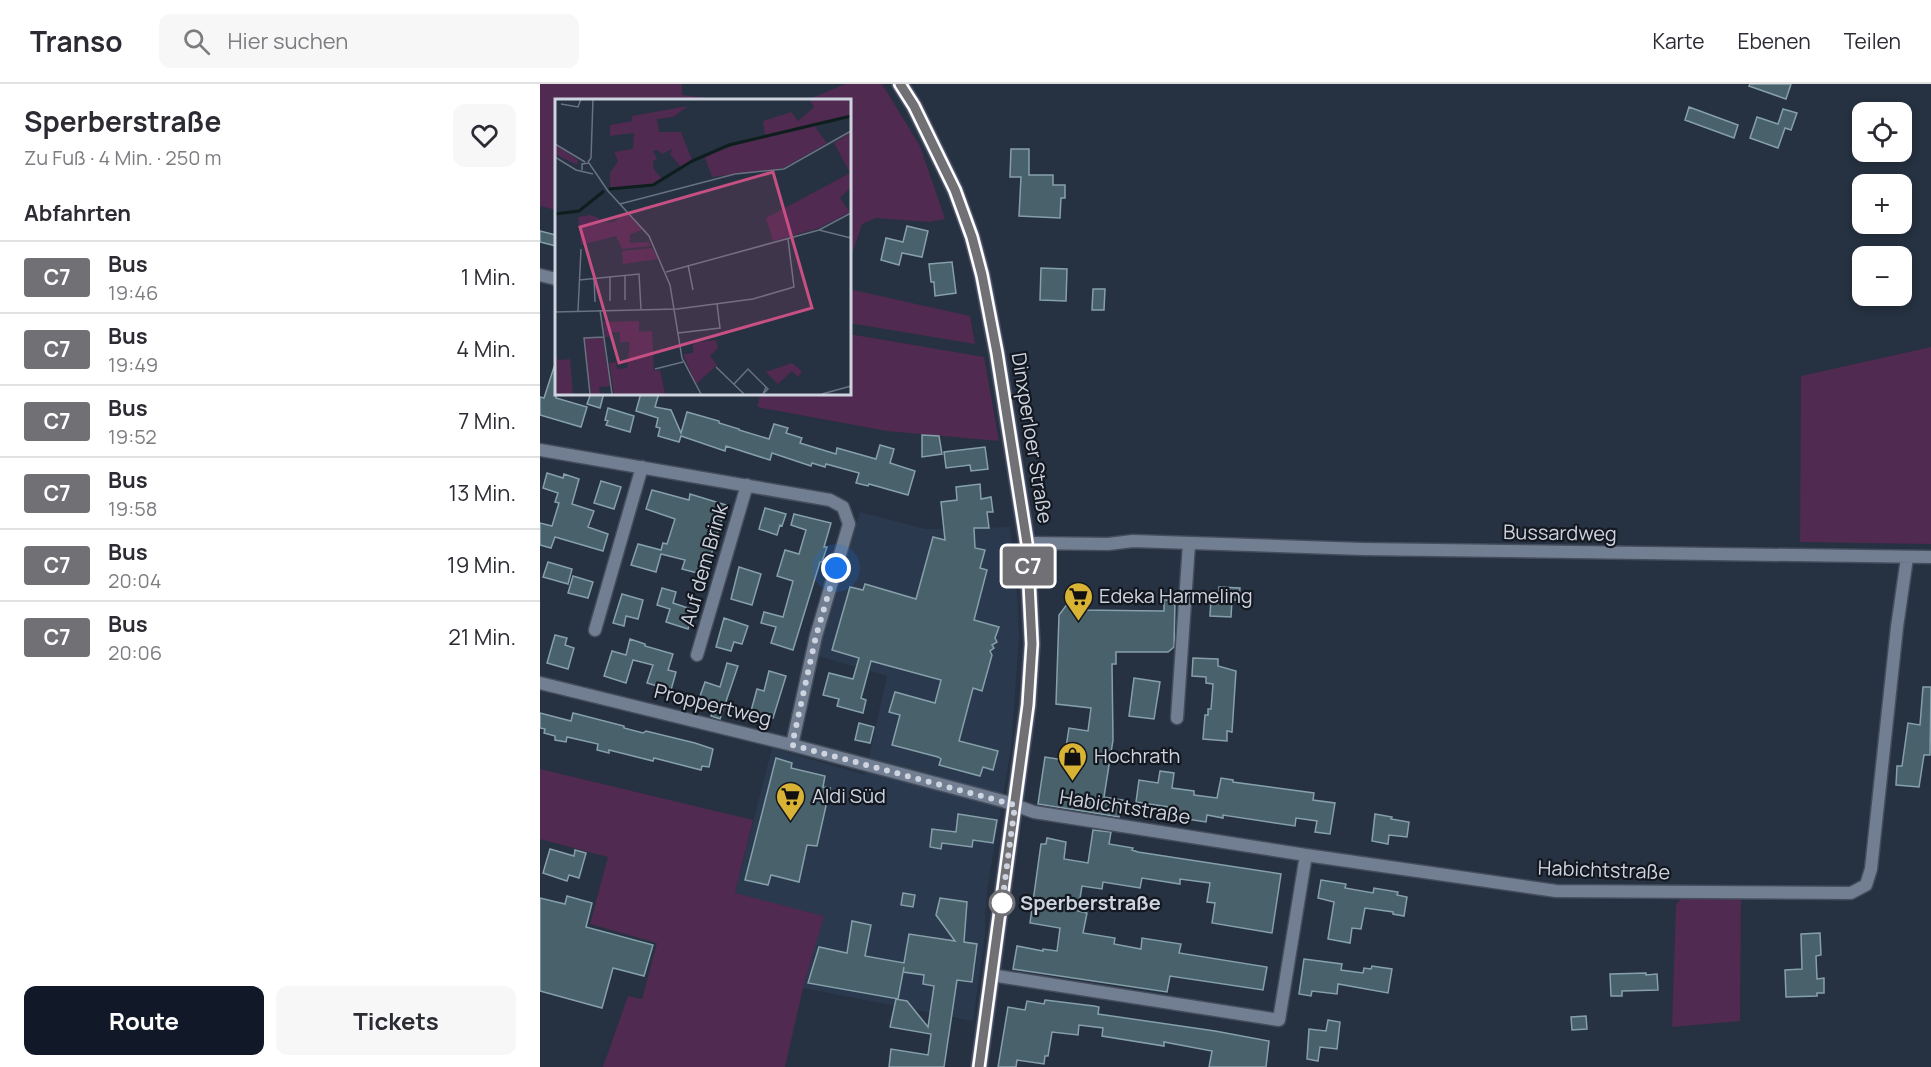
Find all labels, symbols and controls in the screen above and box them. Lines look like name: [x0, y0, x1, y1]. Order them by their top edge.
search box: [159, 14, 579, 68]
text: Transo: [30, 22, 123, 60]
icon: search: [180, 25, 213, 58]
text: Hier suchen: [228, 26, 348, 56]
text: Karte: [1652, 27, 1704, 55]
text: Ebenen: [1737, 27, 1811, 55]
text: Teilen: [1844, 27, 1901, 55]
inset map: [555, 99, 850, 394]
text: Sperberstraße: [24, 102, 221, 140]
map controls: [1852, 102, 1912, 306]
button: locate: [1852, 102, 1912, 162]
button: heart: [453, 104, 516, 167]
text: Zu Fuß · 4 Min. · 250 m: [24, 144, 221, 171]
button: +: [1852, 174, 1912, 234]
text: Abfahrten: [24, 198, 131, 228]
button: −: [1852, 246, 1912, 306]
text: Bus: [108, 249, 148, 279]
text: 1 Min.: [461, 262, 516, 292]
text: C7: [44, 263, 70, 291]
text: 19:46: [108, 279, 158, 306]
text: Bus: [108, 321, 148, 351]
text: 4 Min.: [456, 334, 516, 364]
text: C7: [44, 335, 70, 363]
text: 19:49: [108, 351, 158, 378]
street label: Dinxperloer Straße: [1006, 351, 1059, 525]
text: Bus: [108, 393, 148, 423]
text: 7 Min.: [458, 406, 516, 436]
text: C7: [44, 407, 70, 435]
text: 19:52: [108, 423, 157, 450]
text: Bus: [108, 465, 148, 495]
text: 13 Min.: [449, 478, 516, 508]
text: C7: [44, 479, 70, 507]
text: 19:58: [108, 495, 157, 522]
street label: Auf dem Brink: [673, 500, 734, 629]
street label: Bussardweg: [1503, 518, 1617, 547]
text: Bus: [108, 537, 148, 567]
line badge: C7: [1001, 546, 1055, 586]
text: 19 Min.: [447, 550, 516, 580]
text: C7: [44, 551, 70, 579]
text: C7: [1015, 552, 1041, 580]
your location: [821, 553, 851, 583]
text: 20:04: [108, 567, 162, 594]
supermarket icon: Edeka Harmeling: [1062, 580, 1094, 622]
place label: Edeka Harmeling: [1099, 582, 1253, 609]
text: Bus: [108, 609, 148, 639]
text: 21 Min.: [448, 622, 516, 652]
text: C7: [44, 623, 70, 651]
text: 20:06: [108, 639, 162, 666]
street label: Proppertweg: [652, 677, 775, 732]
shop icon: Hochrath: [1057, 740, 1089, 782]
place label: Hochrath: [1094, 742, 1180, 769]
supermarket icon: Aldi Süd: [775, 780, 807, 822]
place label: Aldi Süd: [812, 782, 886, 809]
street label: Habichtstraße: [1058, 783, 1193, 830]
street label: Habichtstraße: [1537, 854, 1671, 885]
place label: Sperberstraße: [1020, 889, 1161, 916]
marker: Sperberstraße: [989, 890, 1015, 916]
button: Route: [24, 986, 264, 1055]
button: Tickets: [276, 986, 516, 1055]

